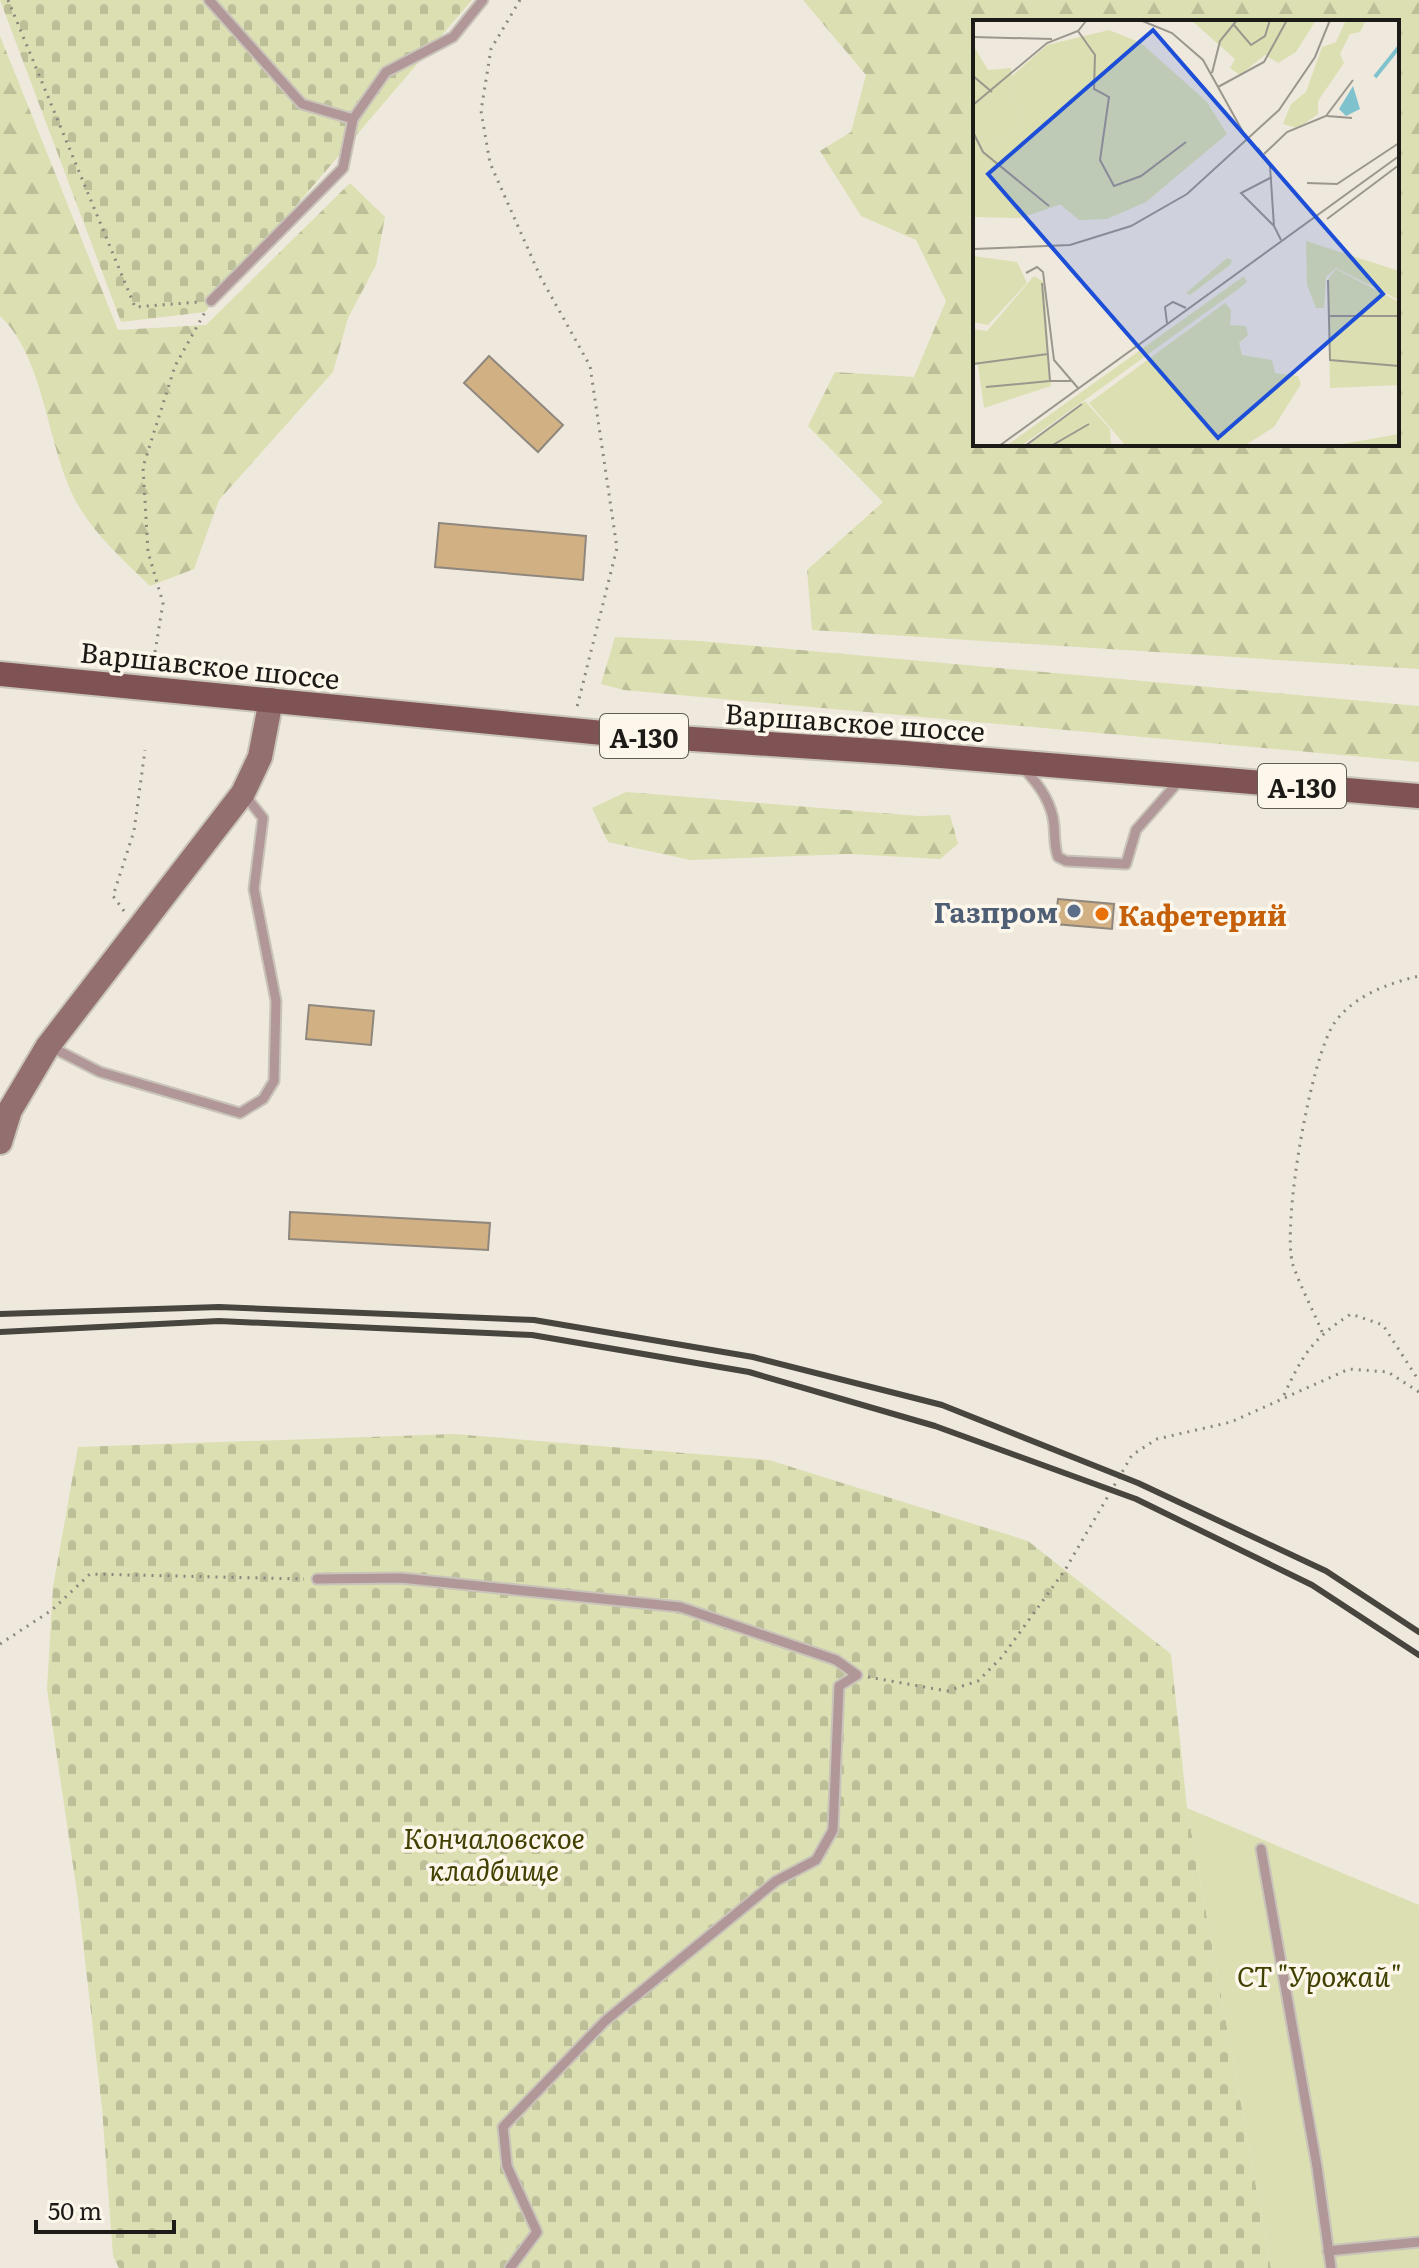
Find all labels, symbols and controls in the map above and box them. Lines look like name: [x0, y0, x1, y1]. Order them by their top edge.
inset map: [973, 20, 1399, 446]
street label: Варшавское шоссе: [78, 629, 342, 699]
street label: Варшавское шоссе: [723, 691, 987, 751]
road number: А-130: [600, 714, 688, 758]
road number: А-130: [1258, 764, 1346, 808]
place label: Газпром: [934, 890, 1058, 932]
place label: Кафетерий: [1118, 893, 1287, 935]
marker: Газпром: [1065, 902, 1083, 920]
marker: Кафетерий: [1093, 905, 1111, 923]
park label: Кончаловское кладбище: [403, 1816, 585, 1890]
park label: СТ "Урожай": [1237, 1954, 1401, 1996]
scale bar: [36, 2184, 174, 2234]
text: 50 m: [48, 2192, 102, 2227]

